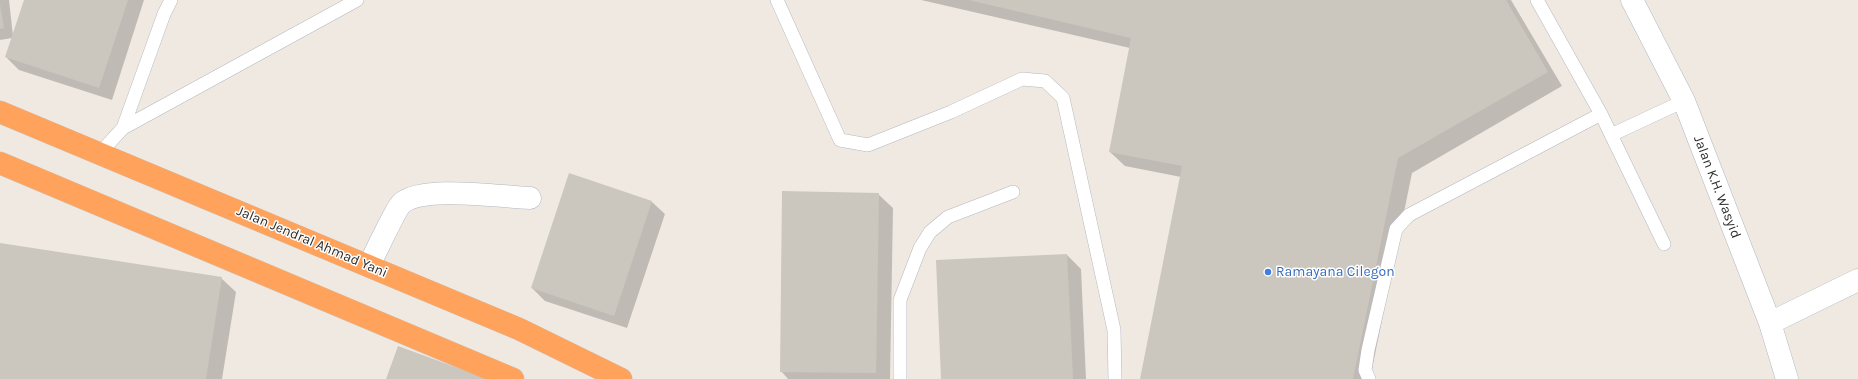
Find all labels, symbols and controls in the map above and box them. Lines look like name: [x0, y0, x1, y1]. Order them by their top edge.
street label: Jalan K.H. Wasyid: [1690, 133, 1744, 241]
street label: Jalan Jendral Ahmad Yani: [234, 203, 390, 281]
place label: Ramayana Cilegon: [1276, 264, 1395, 280]
marker: Ramayana Cilegon: [1263, 267, 1273, 277]

